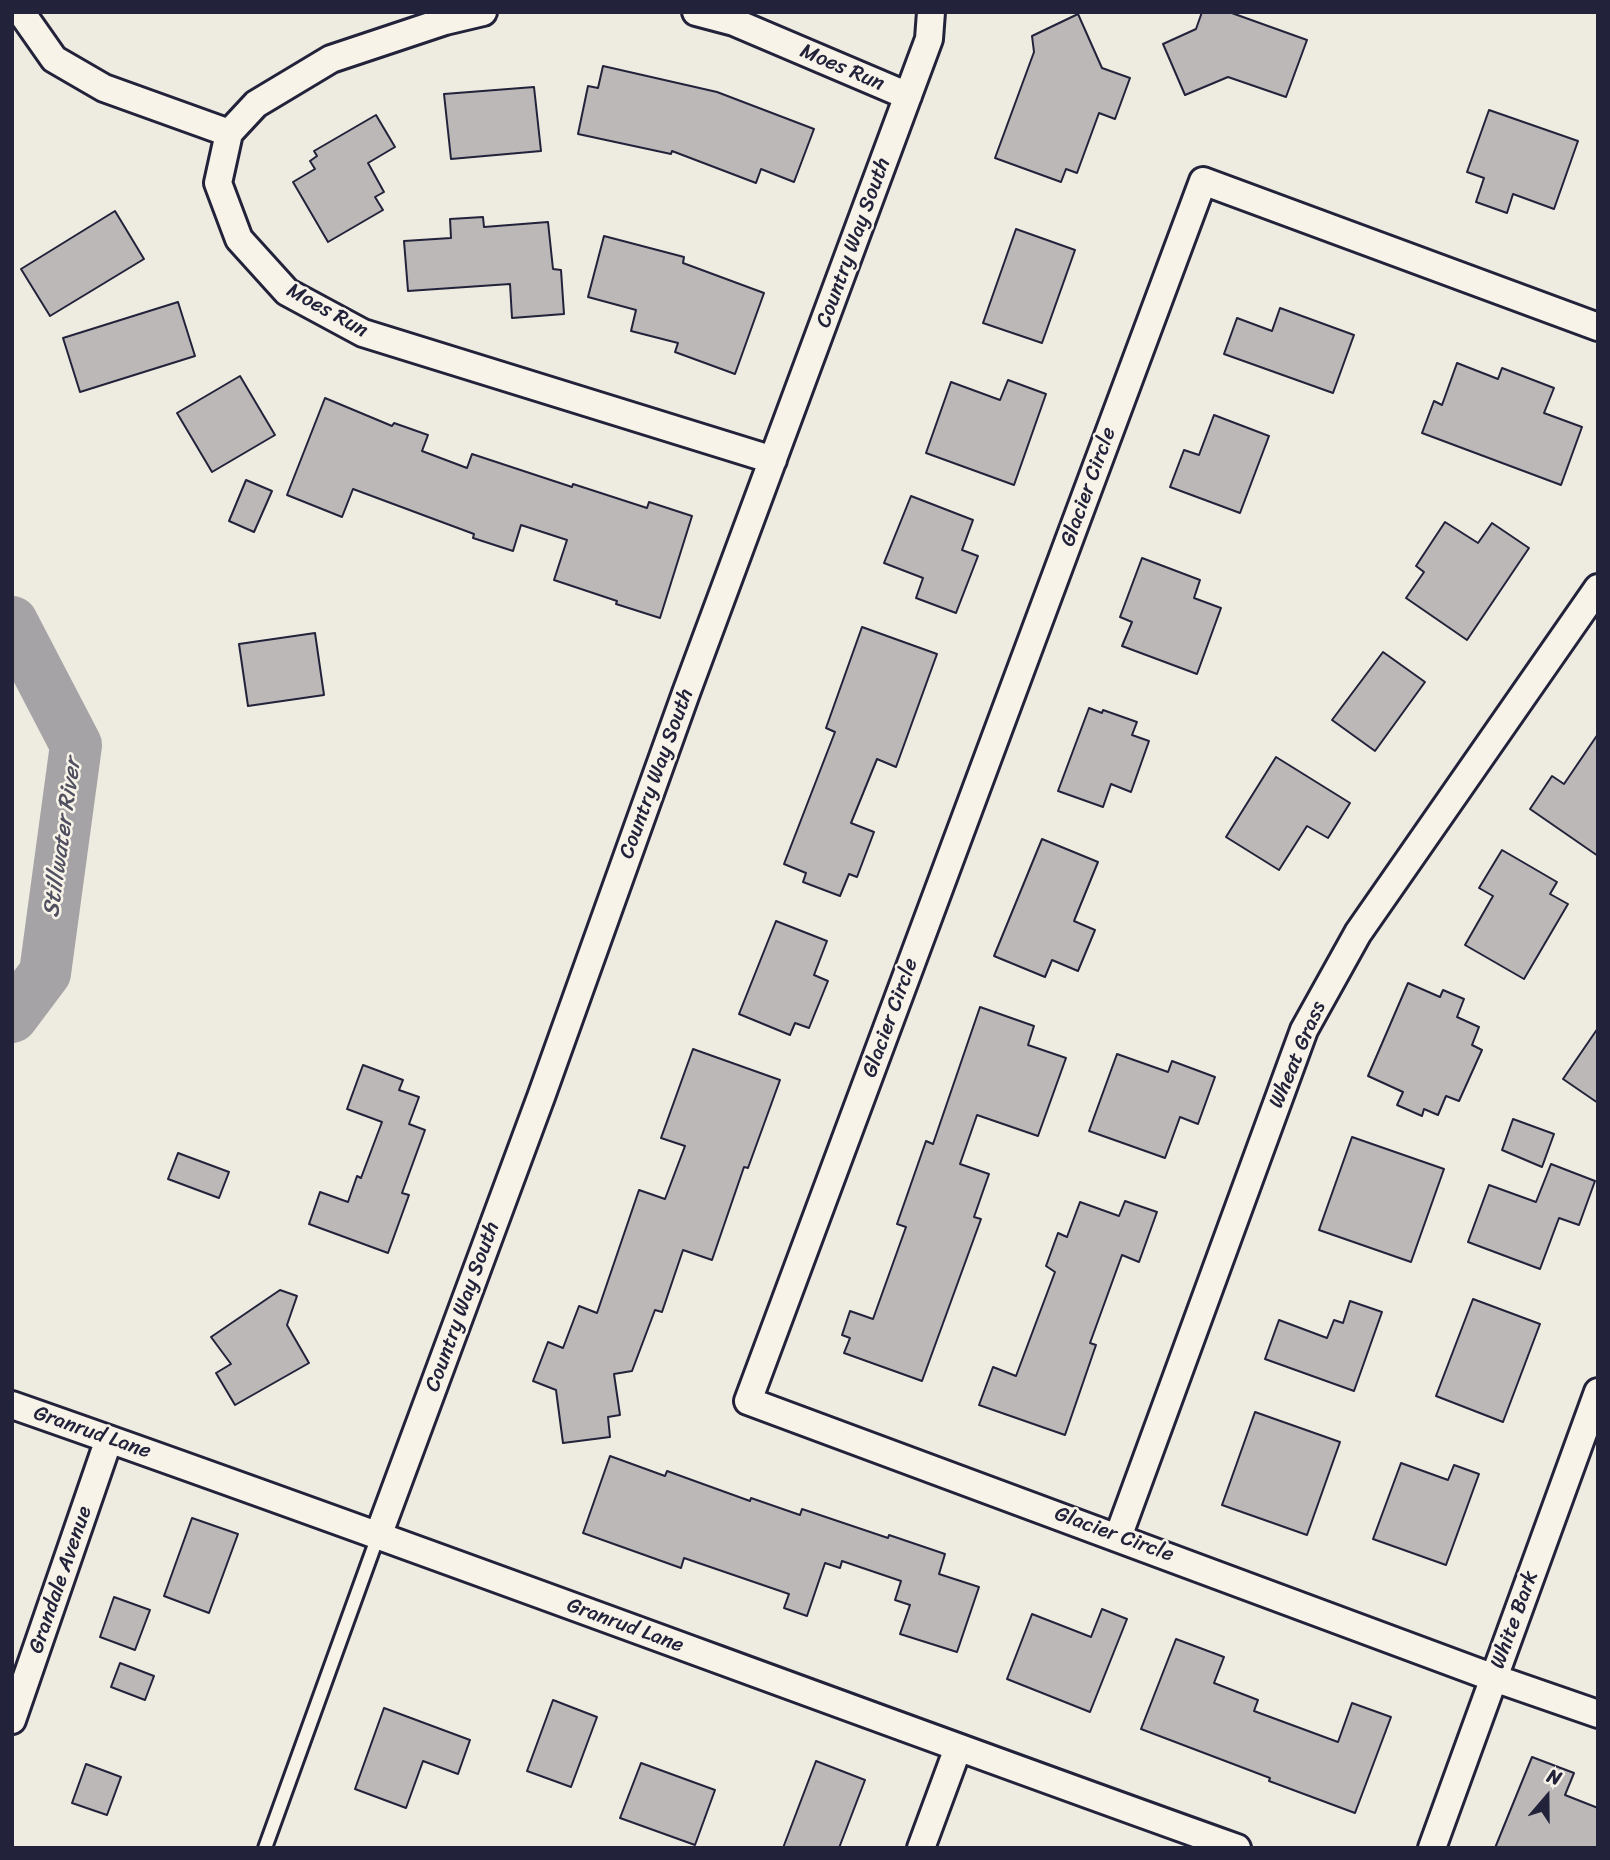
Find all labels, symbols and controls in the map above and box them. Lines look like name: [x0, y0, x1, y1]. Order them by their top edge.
street label: Moes Run: [796, 39, 888, 97]
street label: Country Way South: [812, 155, 896, 331]
street label: Moes Run: [282, 278, 372, 344]
street label: Glacier Circle: [1056, 424, 1122, 550]
street label: Country Way South: [615, 686, 699, 862]
water label: Stillwater River: [38, 757, 88, 919]
street label: Glacier Circle: [858, 955, 924, 1081]
street label: Wheat Grass: [1264, 998, 1332, 1112]
street label: Country Way South: [421, 1219, 505, 1395]
street label: Granrud Lane: [30, 1401, 154, 1465]
street label: Glacier Circle: [1051, 1502, 1177, 1568]
street label: Grandale Avenue: [24, 1503, 98, 1657]
street label: White Bark: [1486, 1568, 1544, 1672]
street label: Granrud Lane: [563, 1593, 687, 1659]
text: N: [1543, 1759, 1566, 1795]
north arrow: [1512, 1762, 1582, 1832]

